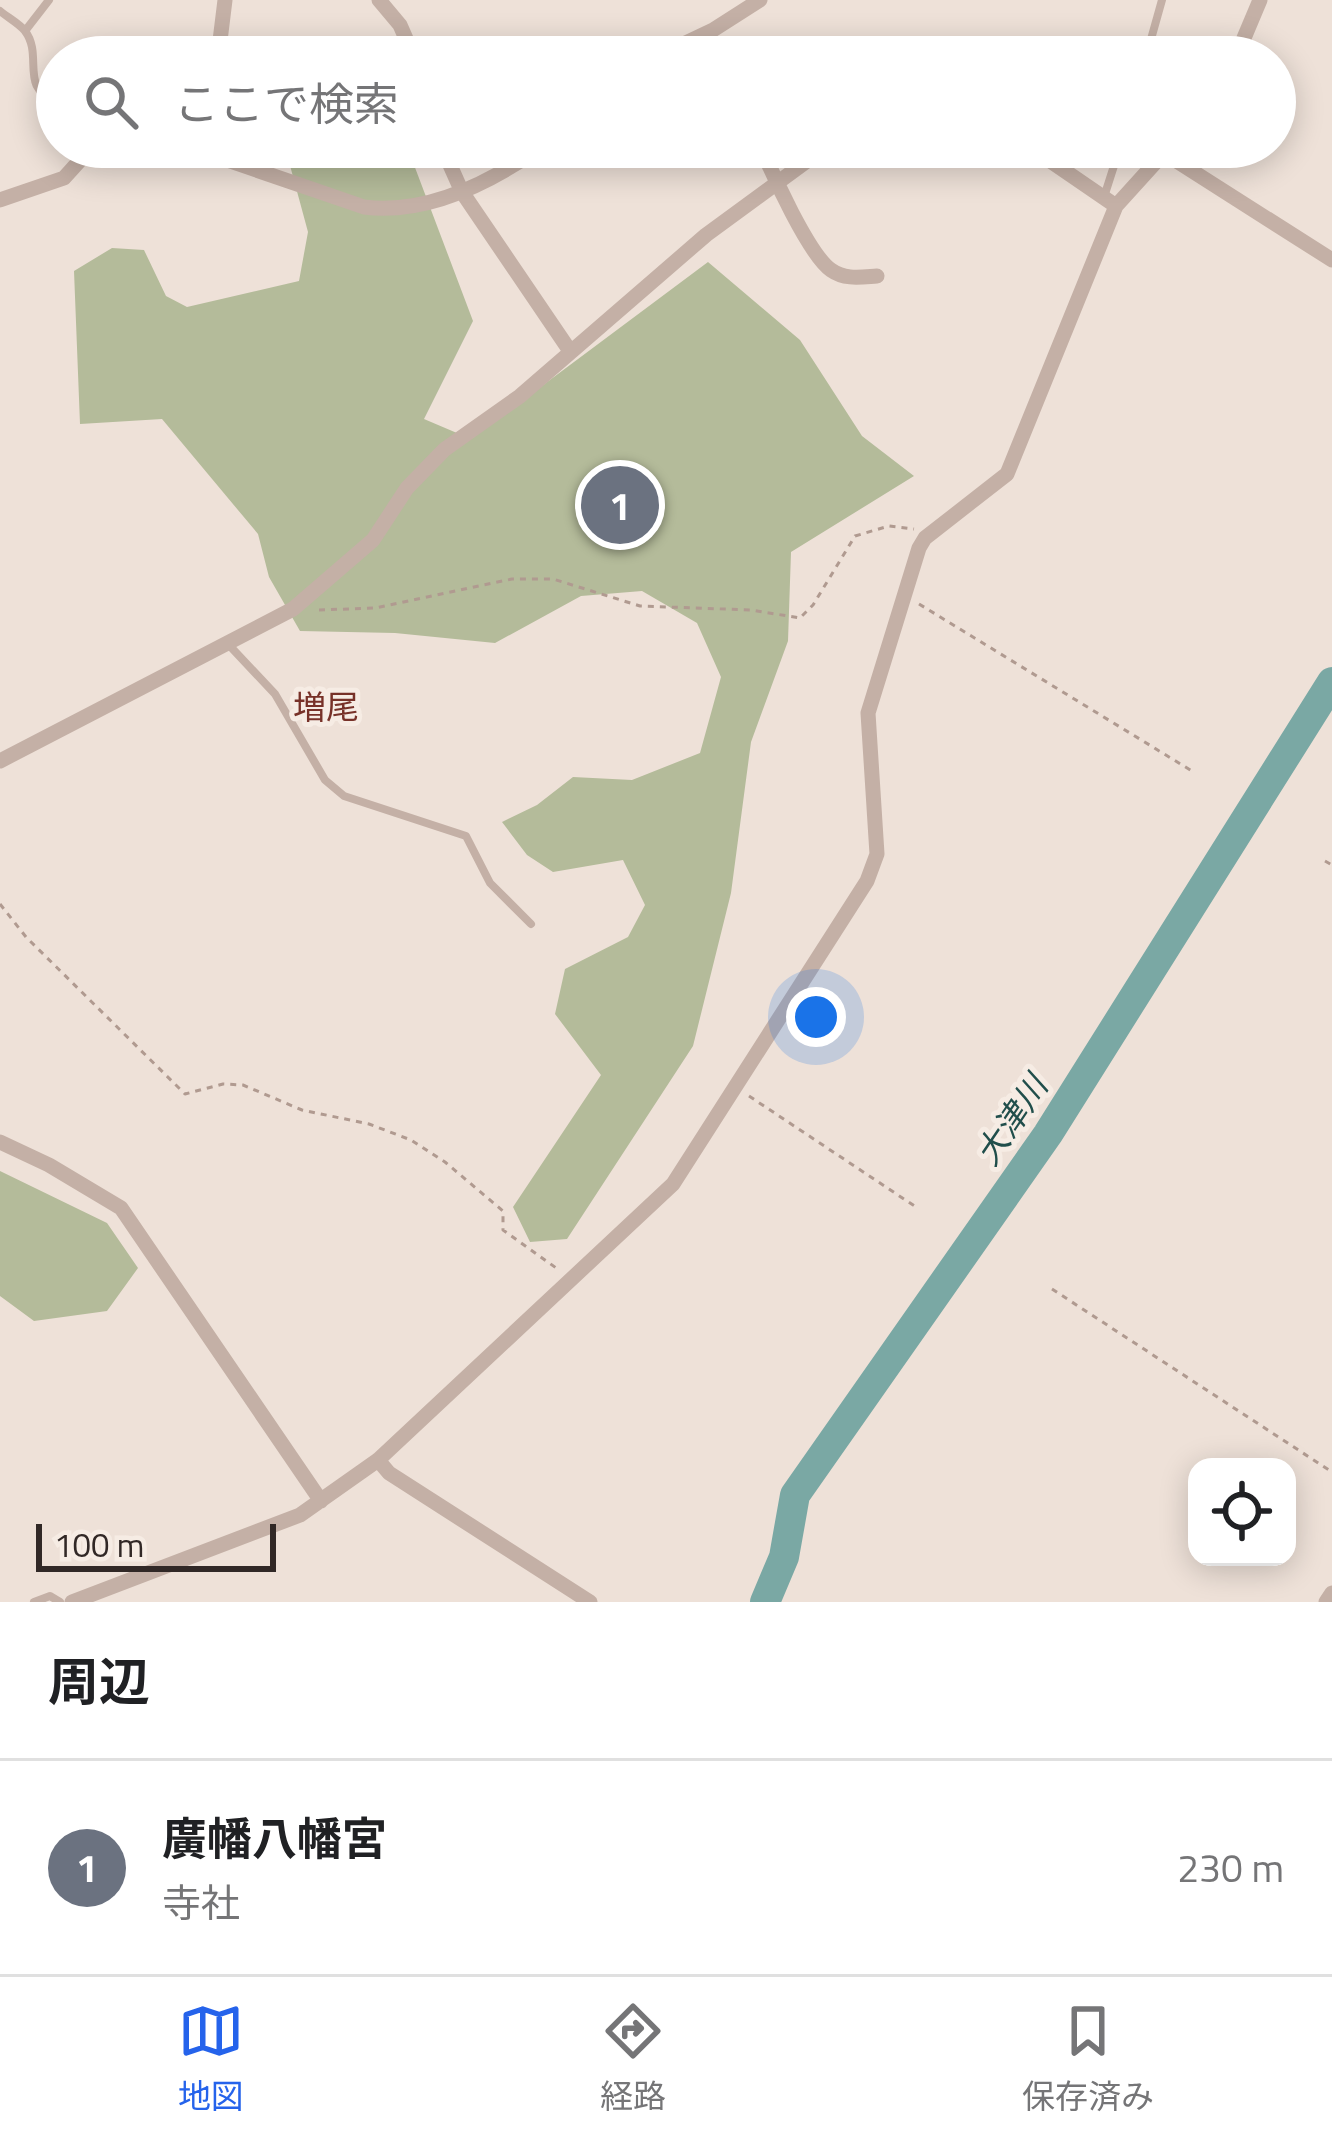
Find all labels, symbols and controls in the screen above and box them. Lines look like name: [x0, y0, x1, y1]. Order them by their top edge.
search box: [36, 36, 1296, 168]
icon: search: [78, 69, 144, 135]
text: ここで検索: [174, 69, 399, 137]
pin: 1: [581, 460, 659, 550]
district label: 増尾: [293, 682, 359, 732]
your location: [786, 987, 846, 1047]
water label: 大津川: [963, 1062, 1061, 1175]
map controls: [1188, 1458, 1296, 1566]
button: locate: [1188, 1458, 1296, 1566]
scale bar: [36, 1518, 276, 1571]
text: 100 m: [54, 1520, 144, 1570]
text: 周辺: [48, 1642, 150, 1720]
text: 廣幡八幡宮: [162, 1804, 387, 1872]
text: 1: [76, 1838, 98, 1897]
text: 230 m: [1177, 1838, 1284, 1897]
text: 寺社: [162, 1873, 240, 1932]
tab: 地図: [178, 1998, 244, 2121]
tab: 経路: [600, 1998, 666, 2121]
tab: 保存済み: [1022, 1998, 1154, 2121]

